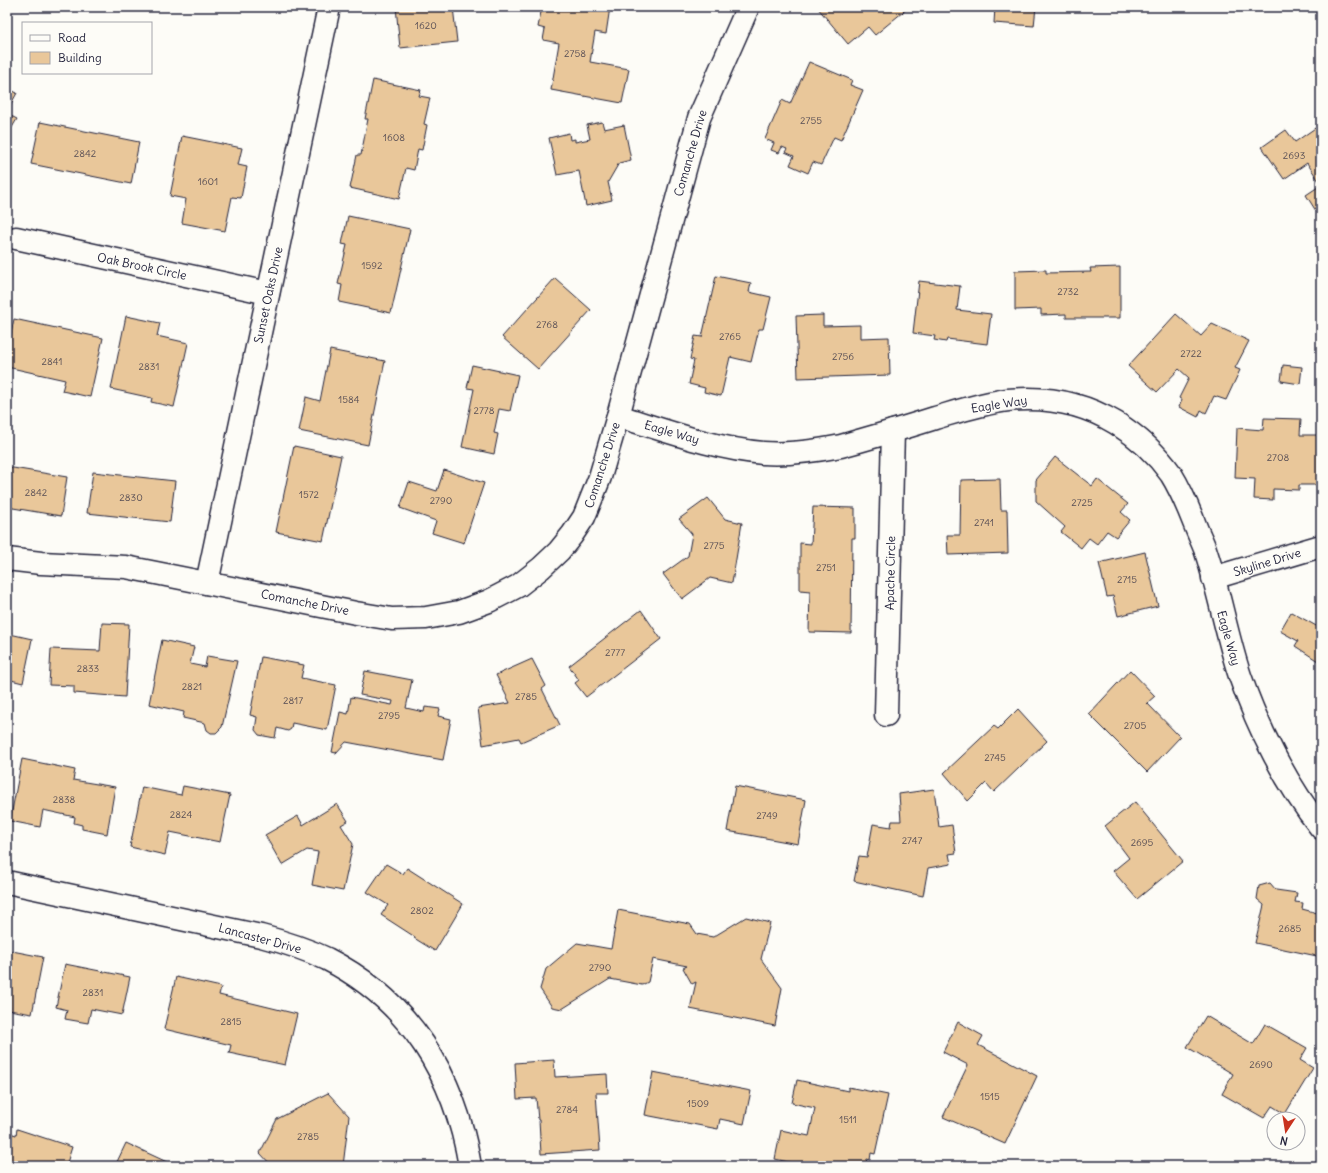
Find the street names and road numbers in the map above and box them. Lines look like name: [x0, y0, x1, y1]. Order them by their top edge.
street label: Comanche Drive: [670, 108, 710, 198]
street label: Sunset Oaks Drive: [250, 245, 286, 345]
street label: Oak Brook Circle: [96, 249, 188, 283]
street label: Eagle Way: [970, 392, 1028, 416]
street label: Eagle Way: [643, 417, 701, 447]
street label: Comanche Drive: [581, 420, 623, 510]
street label: Apache Circle: [882, 536, 898, 610]
street label: Skyline Drive: [1232, 545, 1302, 579]
street label: Comanche Drive: [260, 586, 350, 618]
street label: Eagle Way: [1214, 609, 1244, 667]
street label: Lancaster Drive: [217, 920, 303, 956]

